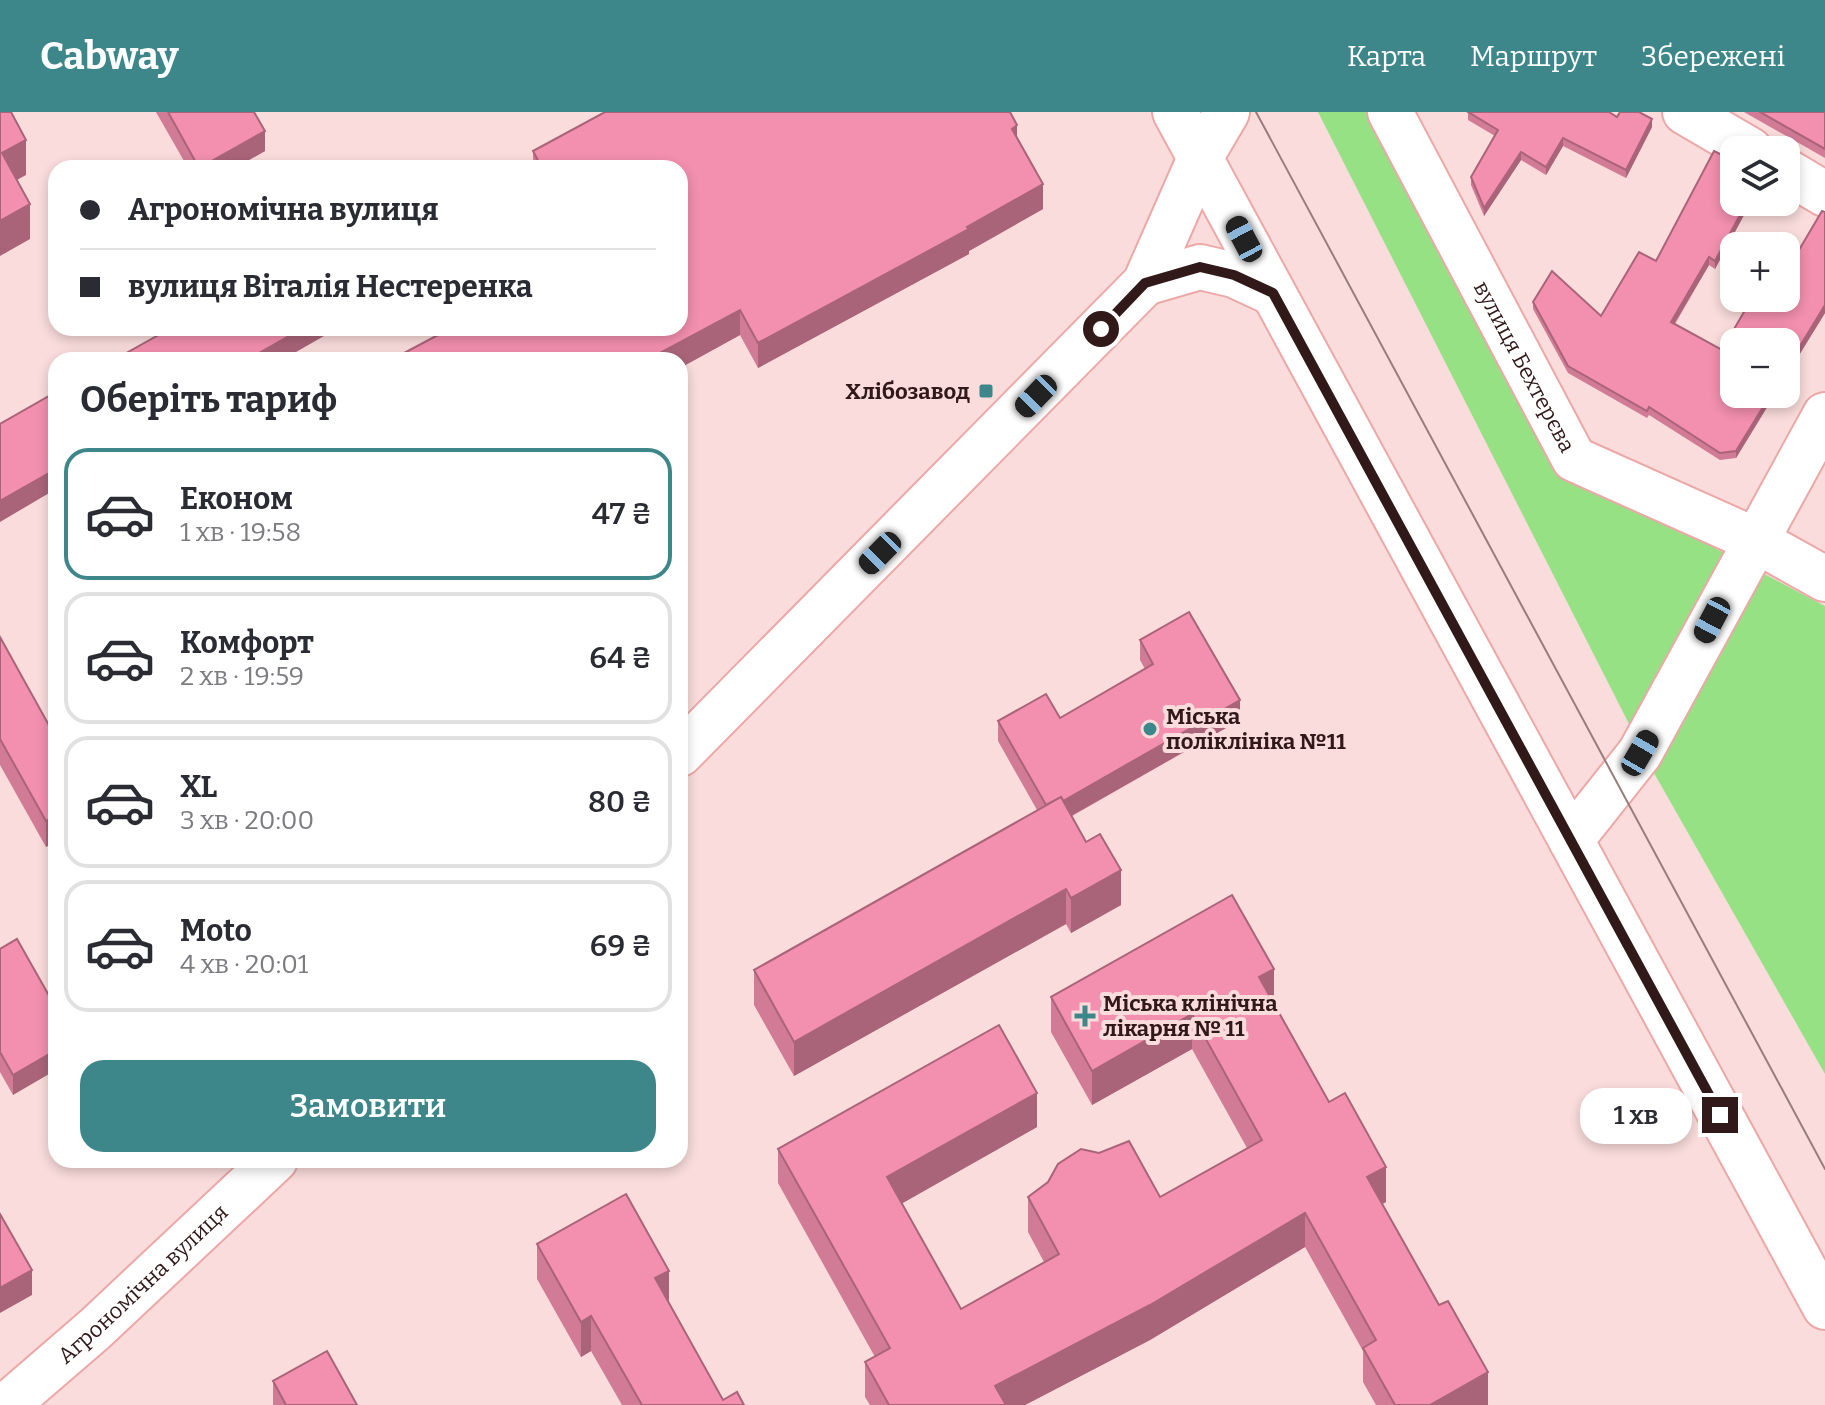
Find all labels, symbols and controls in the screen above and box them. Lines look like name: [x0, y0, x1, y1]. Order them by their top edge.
text: Cabway: [40, 33, 179, 79]
text: Карта: [1347, 40, 1426, 73]
text: Маршрут: [1470, 40, 1597, 73]
text: Збережені: [1641, 40, 1785, 73]
map controls: [1720, 136, 1800, 408]
button: layers: [1720, 136, 1800, 216]
text: Агрономічна вулиця: [128, 192, 439, 228]
car: [1222, 212, 1266, 266]
button: +: [1720, 232, 1800, 312]
text: вулиця Віталія Нестеренка: [128, 269, 533, 305]
street label: вулиця Бехтерєва: [1468, 276, 1581, 457]
route start: [1083, 311, 1119, 347]
button: −: [1720, 328, 1800, 408]
car: [1011, 370, 1061, 422]
text: Оберіть тариф: [80, 378, 337, 422]
place label: Хлібозавод: [845, 378, 970, 405]
marker: Хлібозавод: [977, 382, 995, 400]
icon: car: [84, 478, 156, 550]
text: Економ: [180, 481, 293, 517]
text: 47 ₴: [592, 496, 652, 532]
text: 1 хв · 19:58: [180, 517, 301, 548]
car: [855, 528, 905, 578]
car: [1690, 593, 1734, 647]
icon: car: [84, 622, 156, 694]
text: Комфорт: [180, 625, 314, 661]
text: 64 ₴: [589, 640, 652, 676]
text: 2 хв · 19:59: [180, 661, 304, 692]
place label: Міська поліклініка №11: [1166, 703, 1346, 755]
marker: Міська поліклініка №11: [1141, 720, 1159, 738]
car: [1618, 726, 1662, 780]
icon: car: [84, 766, 156, 838]
text: XL: [180, 769, 217, 805]
text: 80 ₴: [588, 784, 652, 820]
text: 3 хв · 20:00: [180, 805, 314, 836]
icon: car: [84, 910, 156, 982]
text: Moto: [180, 913, 252, 949]
text: 69 ₴: [590, 928, 652, 964]
text: 4 хв · 20:01: [180, 949, 308, 980]
place label: Міська клінічна лікарня № 11: [1103, 990, 1278, 1042]
marker: Міська клінічна лікарня № 11: [1074, 1005, 1096, 1027]
button: Замовити: [80, 1060, 656, 1152]
callout: 1 хв: [1580, 1087, 1692, 1143]
route end: [1702, 1097, 1738, 1133]
text: 1 хв: [1613, 1100, 1659, 1131]
street label: Агрономічна вулиця: [52, 1199, 233, 1369]

